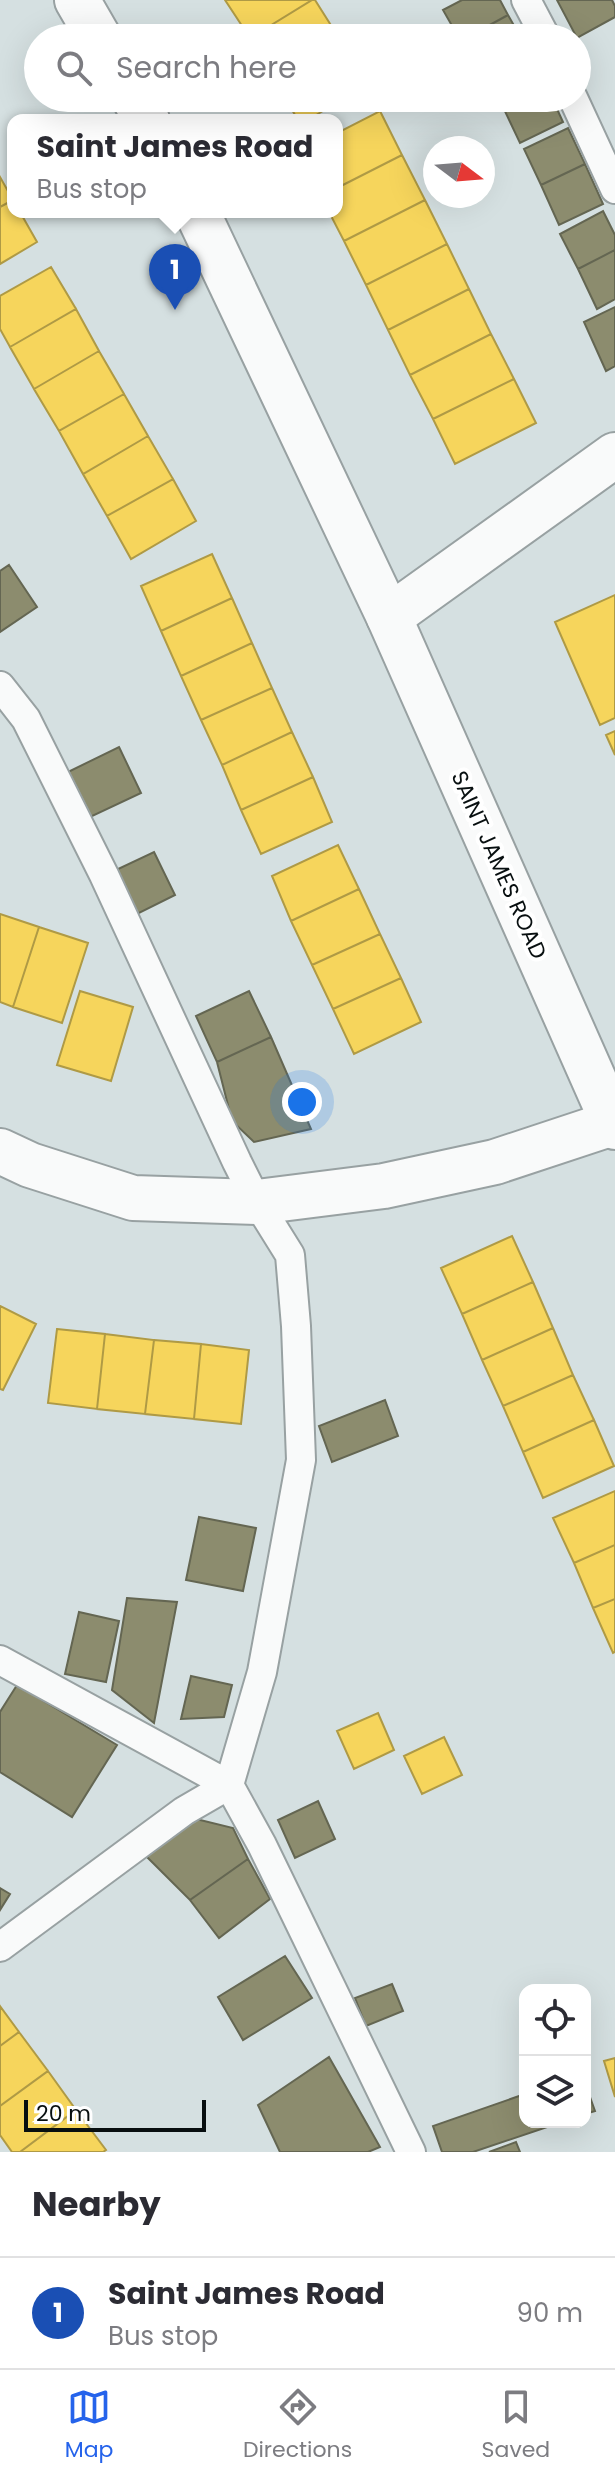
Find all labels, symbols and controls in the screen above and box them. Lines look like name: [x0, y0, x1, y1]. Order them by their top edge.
search box: [24, 24, 591, 112]
icon: search: [52, 46, 96, 90]
text: Search here: [116, 46, 297, 89]
popup: [7, 114, 343, 218]
text: Saint James Road: [37, 125, 313, 168]
north arrow: [423, 136, 495, 208]
text: Bus stop: [37, 171, 147, 207]
pin: 1: [149, 244, 201, 310]
street label: SAINT JAMES ROAD: [444, 766, 554, 964]
your location: [282, 1082, 322, 1122]
map controls: [519, 1984, 591, 2128]
button: locate: [519, 1984, 591, 2056]
button: layers: [519, 2056, 591, 2128]
scale bar: [24, 2096, 206, 2132]
text: 20 m: [36, 2098, 91, 2129]
text: Nearby: [32, 2180, 161, 2228]
text: Saint James Road: [108, 2272, 385, 2315]
text: 1: [53, 2295, 63, 2331]
text: 90 m: [517, 2295, 583, 2331]
text: Bus stop: [108, 2318, 218, 2354]
tab: Map: [65, 2385, 113, 2466]
tab: Directions: [243, 2385, 352, 2466]
tab: Saved: [482, 2385, 550, 2466]

